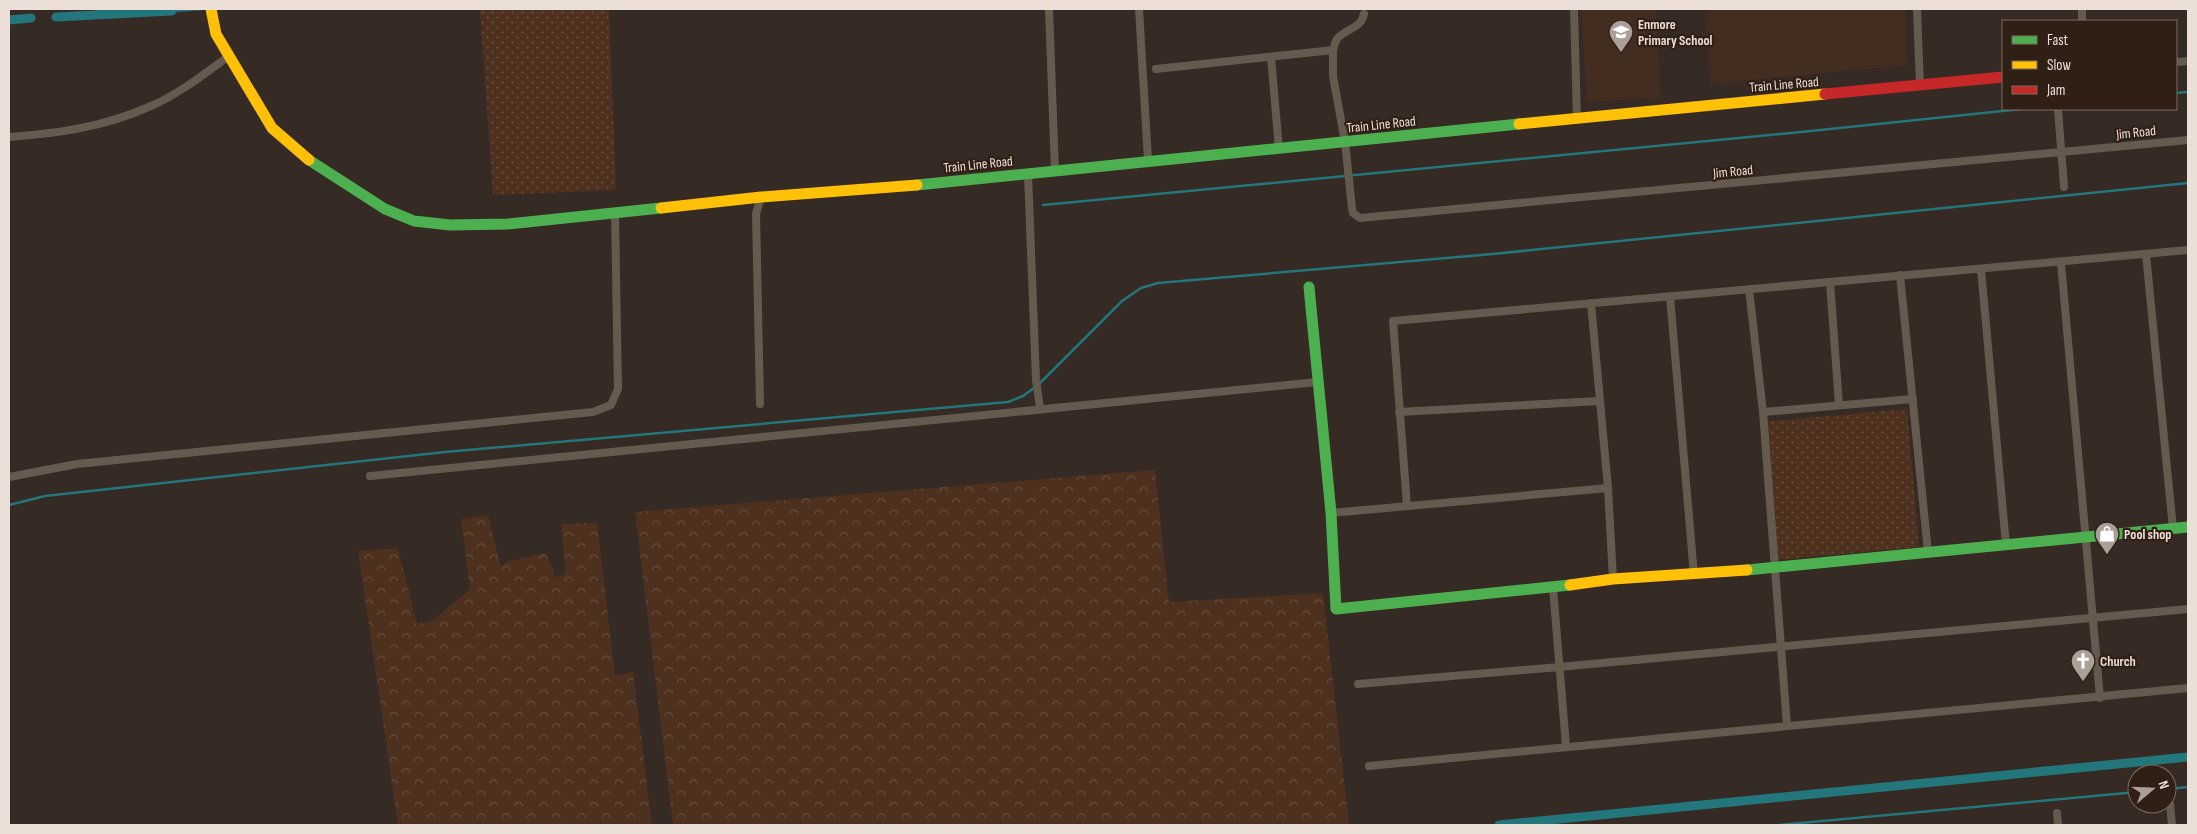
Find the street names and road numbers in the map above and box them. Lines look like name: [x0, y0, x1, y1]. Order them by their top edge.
street label: Train Line Road: [1749, 73, 1820, 96]
street label: Train Line Road: [1346, 112, 1417, 137]
street label: Jim Road: [2114, 122, 2157, 143]
street label: Train Line Road: [943, 152, 1014, 177]
street label: Jim Road: [1711, 161, 1754, 182]

